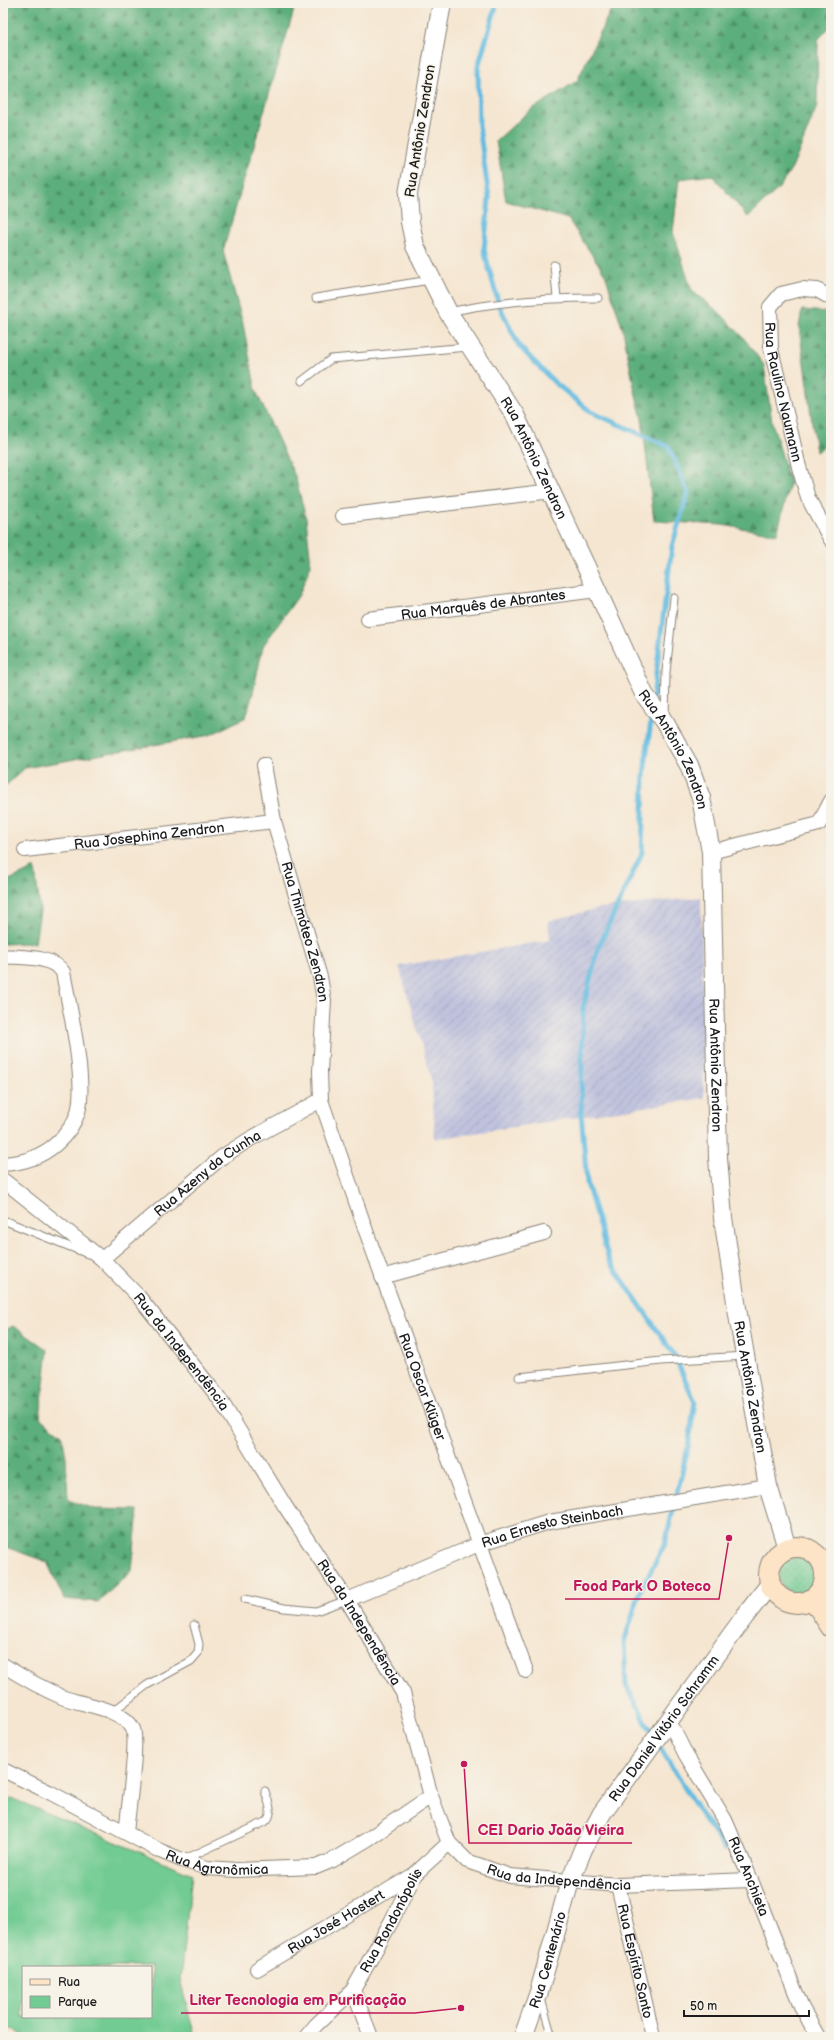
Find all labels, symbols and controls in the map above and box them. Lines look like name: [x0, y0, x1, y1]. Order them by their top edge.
street label: Rua Antônio Zendron: [401, 63, 439, 199]
street label: Rua Raulino Naumann: [762, 322, 806, 464]
street label: Rua Antônio Zendron: [497, 393, 571, 522]
street label: Rua Marquês de Abrantes: [400, 586, 566, 623]
street label: Rua Antônio Zendron: [635, 686, 711, 811]
street label: Rua Josephina Zendron: [73, 818, 225, 853]
street label: Rua Thimóteo Zendron: [278, 859, 333, 1003]
street label: Rua Antônio Zendron: [706, 998, 726, 1132]
street label: Rua Azeny da Cunha: [150, 1126, 264, 1220]
street label: Rua da Independência: [130, 1289, 233, 1414]
street label: Rua Antônio Zendron: [731, 1319, 771, 1454]
street label: Rua Oscar Klüger: [395, 1331, 450, 1443]
street label: Rua Ernesto Steinbach: [479, 1501, 625, 1551]
street label: Rua da Independência: [314, 1556, 405, 1688]
callout: Food Park O Boteco: [565, 1572, 719, 1599]
text: Food Park O Boteco: [573, 1577, 711, 1596]
street label: Rua Daniel Vitório Schramm: [605, 1652, 722, 1805]
callout: CEI Dario João Vieira: [469, 1816, 632, 1843]
text: CEI Dario João Vieira: [478, 1821, 624, 1840]
street label: Rua Anchieta: [725, 1834, 773, 1919]
street label: Rua Agronômica: [163, 1846, 269, 1879]
street label: Rua da Independência: [485, 1860, 631, 1894]
street label: Rua Rondonópolis: [356, 1864, 425, 1976]
street label: Rua José Hostert: [284, 1886, 388, 1957]
street label: Rua Espírito Santo: [614, 1902, 657, 2020]
street label: Rua Centenário: [525, 1909, 570, 2011]
legend: [22, 1966, 152, 2018]
text: Rua: [58, 1975, 80, 1990]
callout: Liter Tecnologia em Purificação: [181, 1986, 415, 2013]
text: Liter Tecnologia em Purificação: [189, 1991, 407, 2010]
scale bar: [684, 1992, 809, 2018]
text: Parque: [58, 1995, 97, 2010]
text: 50 m: [690, 1999, 717, 2014]

